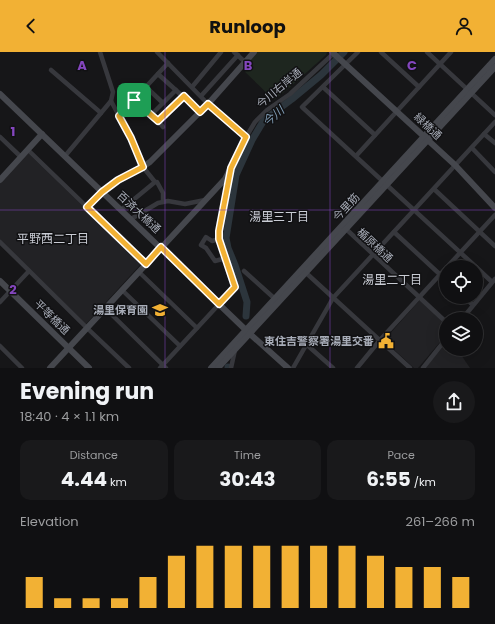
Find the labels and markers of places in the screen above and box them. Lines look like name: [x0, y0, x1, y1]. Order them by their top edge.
pin: [117, 83, 151, 117]
school or university icon: 湯里保育園: [151, 301, 169, 319]
place label: 湯里保育園: [93, 302, 148, 318]
public building icon: 東住吉警察署湯里交番: [377, 332, 395, 350]
place label: 東住吉警察署湯里交番: [264, 333, 374, 349]

